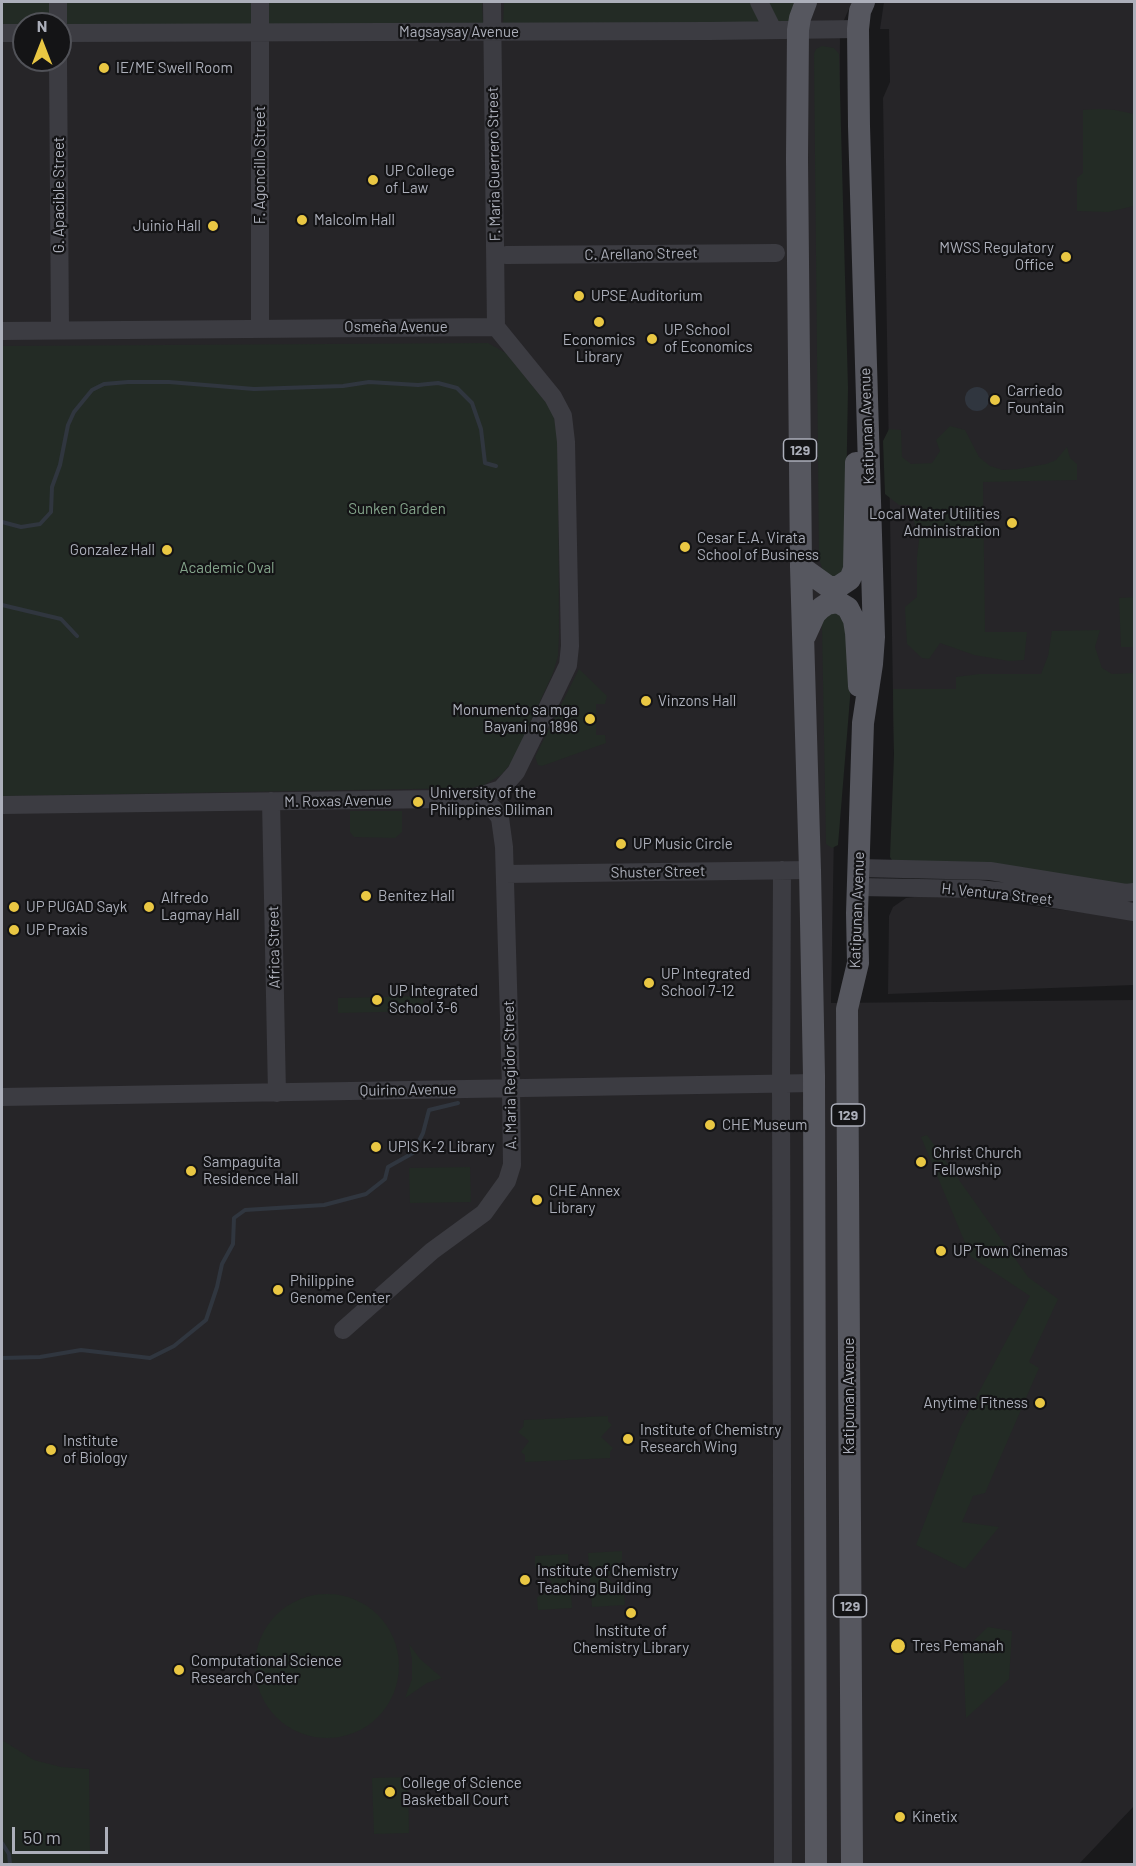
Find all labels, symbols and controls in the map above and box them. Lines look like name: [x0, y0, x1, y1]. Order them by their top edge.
north arrow: [12, 12, 72, 72]
text: N: [37, 16, 47, 35]
street label: Magsaysay Avenue: [399, 23, 519, 41]
place label: IE/ME Swell Room: [116, 59, 233, 77]
marker: IE/ME Swell Room: [97, 61, 111, 75]
street label: F. Maria Guerrero Street: [484, 87, 504, 241]
street label: F. Agoncillo Street: [251, 106, 269, 224]
street label: G. Apacible Street: [50, 137, 68, 253]
place label: UP College of Law: [385, 162, 455, 197]
marker: UP College of Law: [366, 173, 380, 187]
place label: Malcolm Hall: [314, 211, 395, 229]
marker: Malcolm Hall: [295, 213, 309, 227]
place label: Juinio Hall: [133, 217, 201, 235]
marker: Juinio Hall: [206, 219, 220, 233]
place label: MWSS Regulatory Office: [939, 239, 1054, 274]
street label: C. Arellano Street: [584, 244, 698, 264]
marker: MWSS Regulatory Office: [1059, 250, 1073, 264]
place label: UPSE Auditorium: [591, 287, 703, 305]
marker: UPSE Auditorium: [572, 289, 586, 303]
marker: Economics Library: [592, 315, 606, 329]
street label: Osmeña Avenue: [344, 318, 448, 336]
place label: UP School of Economics: [664, 321, 753, 356]
place label: Economics Library: [563, 331, 635, 366]
marker: UP School of Economics: [645, 332, 659, 346]
street label: Katipunan Avenue: [856, 367, 878, 485]
place label: Carriedo Fountain: [1007, 382, 1064, 417]
marker: Carriedo Fountain: [988, 393, 1002, 407]
road number: 129: [784, 439, 816, 461]
park label: Sunken Garden: [348, 500, 446, 518]
place label: Local Water Utilities Administration: [869, 505, 1000, 540]
marker: Local Water Utilities Administration: [1005, 516, 1019, 530]
place label: Cesar E.A. Virata School of Business: [697, 529, 819, 564]
marker: Cesar E.A. Virata School of Business: [678, 540, 692, 554]
place label: Gonzalez Hall: [70, 541, 155, 559]
marker: Gonzalez Hall: [160, 543, 174, 557]
park label: Academic Oval: [180, 559, 274, 577]
place label: Vinzons Hall: [658, 692, 736, 710]
marker: Vinzons Hall: [639, 694, 653, 708]
place label: Monumento sa mga Bayani ng 1896: [452, 701, 578, 736]
marker: Monumento sa mga Bayani ng 1896: [583, 712, 597, 726]
place label: University of the Philippines Diliman: [430, 784, 553, 819]
street label: M. Roxas Avenue: [284, 791, 392, 811]
marker: University of the Philippines Diliman: [411, 795, 425, 809]
place label: UP Music Circle: [633, 835, 733, 853]
marker: UP Music Circle: [614, 837, 628, 851]
street label: Katipunan Avenue: [846, 851, 868, 969]
street label: Shuster Street: [610, 862, 706, 882]
street label: H. Ventura Street: [941, 879, 1053, 909]
place label: Benitez Hall: [378, 887, 455, 905]
place label: Alfredo Lagmay Hall: [161, 889, 239, 924]
marker: Benitez Hall: [359, 889, 373, 903]
place label: UP PUGAD Sayk: [26, 898, 127, 916]
marker: UP PUGAD Sayk: [7, 900, 21, 914]
marker: Alfredo Lagmay Hall: [142, 900, 156, 914]
street label: Africa Street: [264, 905, 284, 989]
place label: UP Praxis: [26, 921, 88, 939]
marker: UP Praxis: [7, 923, 21, 937]
place label: UP Integrated School 7-12: [661, 965, 750, 1000]
marker: UP Integrated School 7-12: [642, 976, 656, 990]
place label: UP Integrated School 3-6: [389, 982, 478, 1017]
marker: UP Integrated School 3-6: [370, 993, 384, 1007]
street label: A. Maria Regidor Street: [500, 1000, 520, 1150]
street label: Quirino Avenue: [360, 1080, 456, 1100]
road number: 129: [832, 1104, 864, 1126]
place label: CHE Museum: [722, 1116, 807, 1134]
marker: CHE Museum: [703, 1118, 717, 1132]
place label: UPIS K-2 Library: [388, 1138, 495, 1156]
marker: UPIS K-2 Library: [369, 1140, 383, 1154]
place label: Christ Church Fellowship: [933, 1144, 1022, 1179]
place label: Sampaguita Residence Hall: [203, 1153, 298, 1188]
marker: Christ Church Fellowship: [914, 1155, 928, 1169]
marker: Sampaguita Residence Hall: [184, 1164, 198, 1178]
place label: CHE Annex Library: [549, 1182, 620, 1217]
marker: CHE Annex Library: [530, 1193, 544, 1207]
place label: UP Town Cinemas: [953, 1242, 1068, 1260]
marker: UP Town Cinemas: [934, 1244, 948, 1258]
place label: Philippine Genome Center: [290, 1272, 390, 1307]
marker: Philippine Genome Center: [271, 1283, 285, 1297]
street label: Katipunan Avenue: [840, 1338, 858, 1454]
place label: Anytime Fitness: [924, 1394, 1028, 1412]
marker: Anytime Fitness: [1033, 1396, 1047, 1410]
place label: Institute of Chemistry Research Wing: [640, 1421, 781, 1456]
place label: Institute of Biology: [63, 1432, 127, 1467]
marker: Institute of Chemistry Research Wing: [621, 1432, 635, 1446]
marker: Institute of Biology: [44, 1443, 58, 1457]
place label: Institute of Chemistry Teaching Building: [537, 1562, 678, 1597]
marker: Institute of Chemistry Teaching Building: [518, 1573, 532, 1587]
road number: 129: [834, 1595, 866, 1617]
marker: Institute of Chemistry Library: [624, 1606, 638, 1620]
place label: Institute of Chemistry Library: [573, 1622, 689, 1657]
marker: Tres Pemanah: [889, 1637, 907, 1655]
place label: Tres Pemanah: [912, 1637, 1004, 1655]
place label: Computational Science Research Center: [191, 1652, 342, 1687]
marker: Computational Science Research Center: [172, 1663, 186, 1677]
place label: College of Science Basketball Court: [402, 1774, 522, 1809]
marker: College of Science Basketball Court: [383, 1785, 397, 1799]
place label: Kinetix: [912, 1808, 957, 1826]
marker: Kinetix: [893, 1810, 907, 1824]
scale bar: [15, 1815, 111, 1853]
text: 50 m: [23, 1826, 61, 1848]

